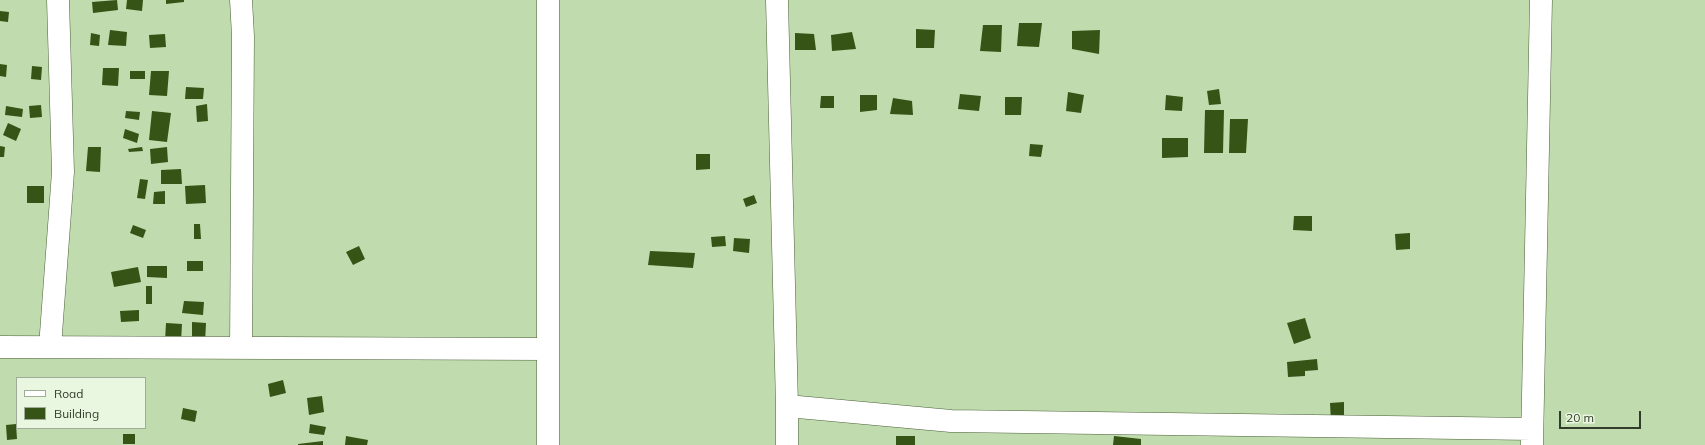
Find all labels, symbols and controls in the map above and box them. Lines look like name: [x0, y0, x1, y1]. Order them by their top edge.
legend: [16, 377, 146, 429]
text: Road: [54, 386, 83, 401]
scale bar: [1561, 403, 1643, 429]
text: Building: [54, 406, 99, 421]
text: 20 m: [1566, 410, 1594, 425]

